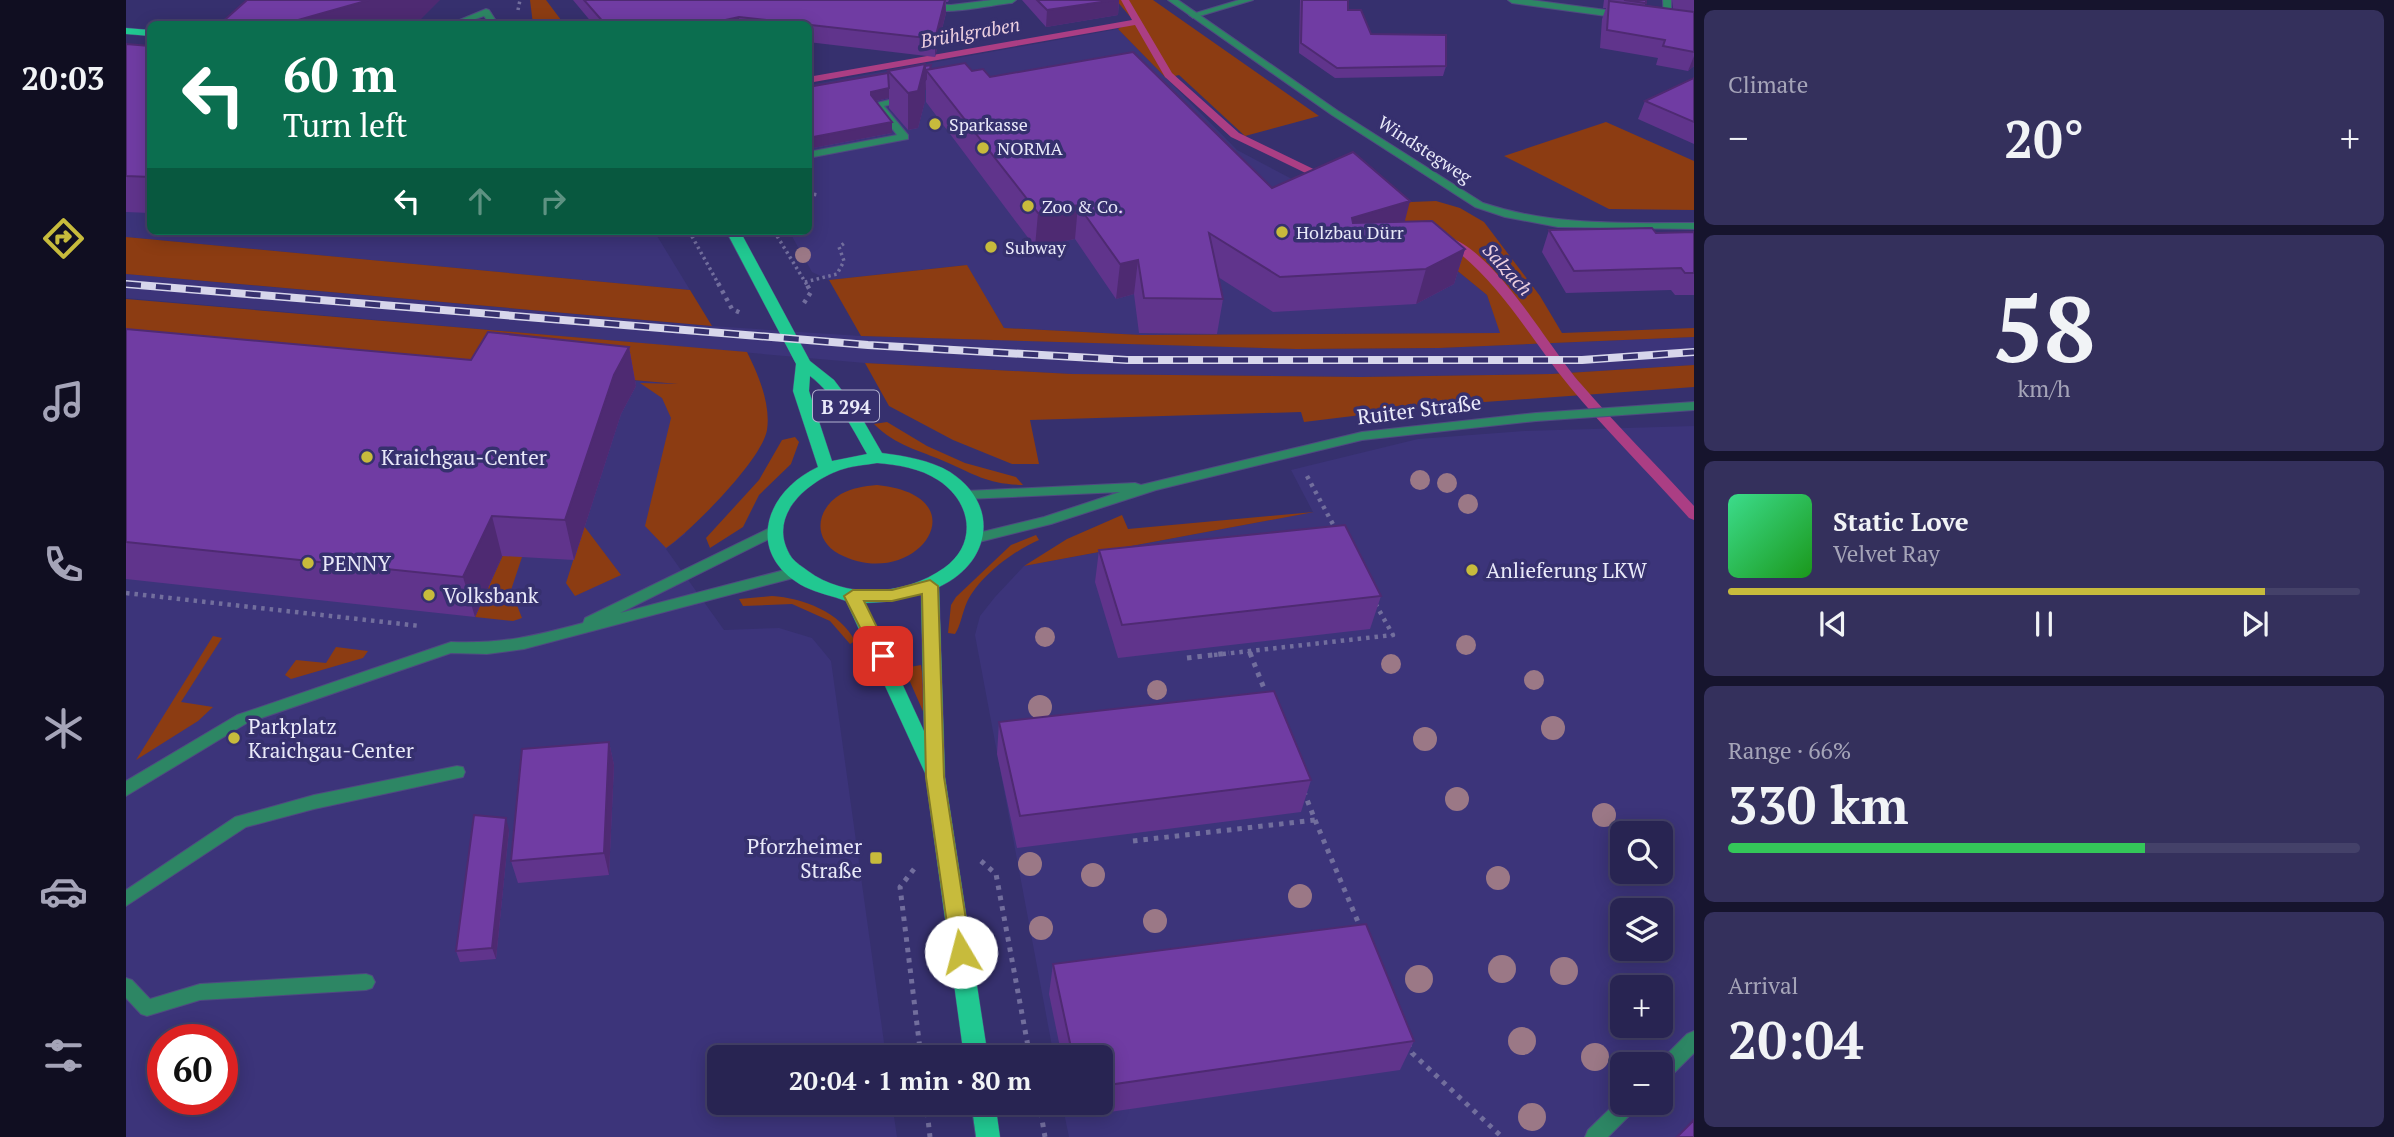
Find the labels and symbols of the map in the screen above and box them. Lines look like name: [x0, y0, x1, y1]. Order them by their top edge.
water label: Brühlgraben: [917, 11, 1022, 53]
street label: Windstegweg: [1373, 110, 1477, 189]
place label: Sparkasse: [949, 112, 1028, 136]
marker: Sparkasse: [927, 116, 943, 132]
place label: NORMA: [997, 136, 1064, 160]
marker: NORMA: [975, 140, 991, 156]
place label: Zoo & Co.: [1042, 194, 1123, 218]
marker: Zoo & Co.: [1020, 198, 1036, 214]
place label: Holzbau Dürr: [1296, 220, 1404, 244]
marker: Holzbau Dürr: [1274, 224, 1290, 240]
place label: Subway: [1005, 235, 1067, 259]
water label: Salzach: [1478, 237, 1538, 301]
marker: Subway: [983, 239, 999, 255]
street label: Ruiter Straße: [1355, 387, 1483, 431]
road number: B 294: [813, 390, 879, 422]
place label: Kraichgau-Center: [381, 443, 547, 471]
marker: Kraichgau-Center: [359, 449, 375, 465]
place label: PENNY: [322, 549, 391, 577]
marker: PENNY: [300, 555, 316, 571]
place label: Anlieferung LKW: [1486, 556, 1647, 584]
marker: Anlieferung LKW: [1464, 562, 1480, 578]
place label: Volksbank: [443, 581, 539, 609]
marker: Volksbank: [421, 587, 437, 603]
pin: [853, 626, 913, 686]
place label: Parkplatz Kraichgau-Center: [248, 712, 414, 764]
marker: Parkplatz Kraichgau-Center: [226, 730, 242, 746]
place label: Pforzheimer Straße: [747, 832, 862, 884]
marker: Pforzheimer Straße: [868, 850, 884, 866]
position arrow: [924, 915, 998, 989]
speed limit sign: 60: [147, 1024, 238, 1115]

